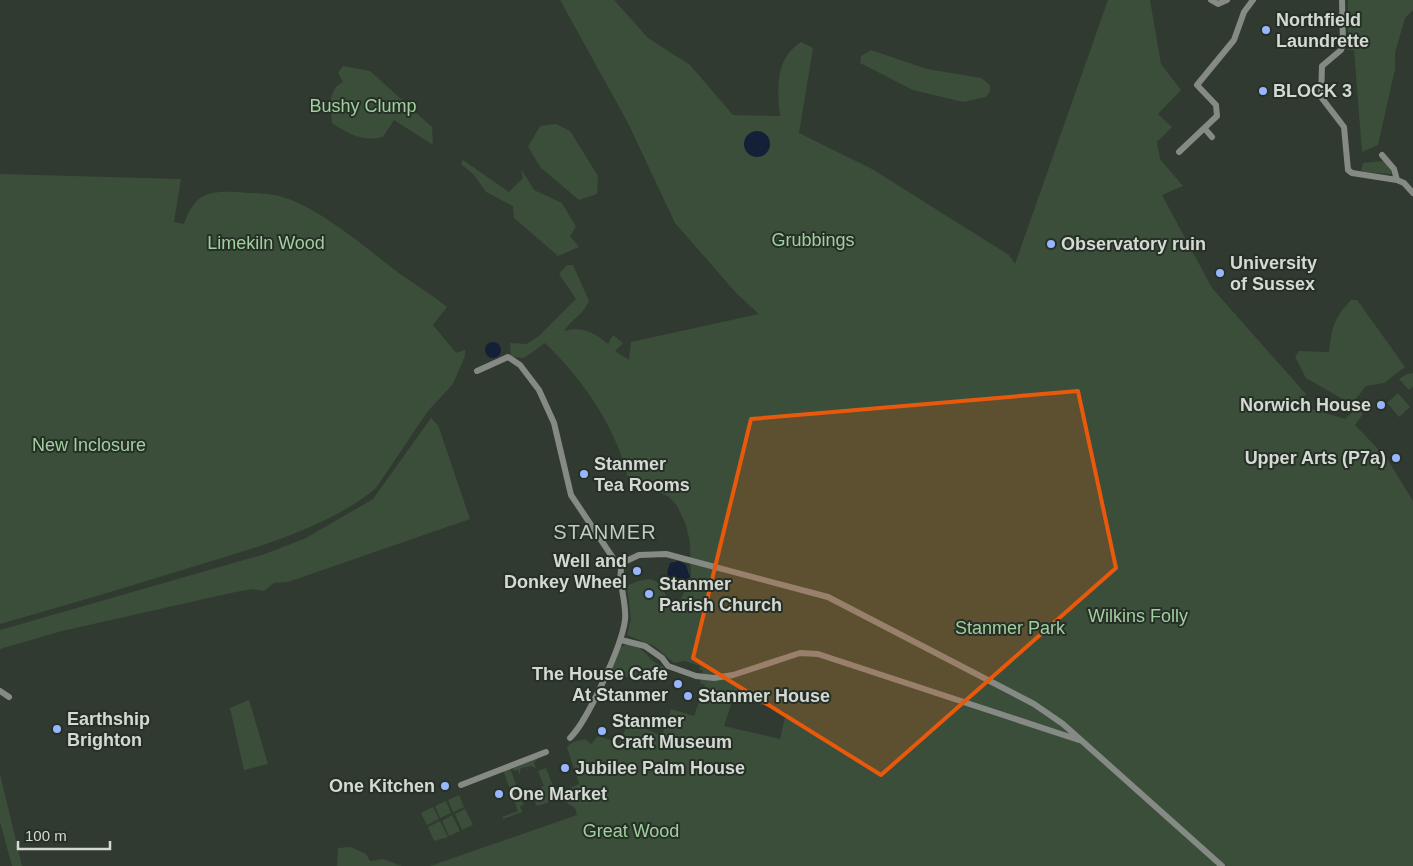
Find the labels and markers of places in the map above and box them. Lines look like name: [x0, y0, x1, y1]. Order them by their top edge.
place label: Northfield Laundrette: [1276, 10, 1369, 51]
marker: Northfield Laundrette: [1260, 24, 1272, 36]
place label: BLOCK 3: [1273, 81, 1352, 101]
marker: BLOCK 3: [1257, 85, 1269, 97]
place label: Observatory ruin: [1061, 234, 1206, 254]
marker: Observatory ruin: [1045, 238, 1057, 250]
place label: University of Sussex: [1230, 253, 1317, 294]
marker: University of Sussex: [1214, 267, 1226, 279]
place label: Norwich House: [1240, 395, 1371, 415]
marker: Norwich House: [1375, 399, 1387, 411]
place label: Upper Arts (P7a): [1245, 448, 1386, 468]
marker: Upper Arts (P7a): [1390, 452, 1402, 464]
place label: Stanmer Tea Rooms: [594, 454, 690, 495]
marker: Stanmer Tea Rooms: [578, 468, 590, 480]
place label: Well and Donkey Wheel: [504, 551, 627, 592]
marker: Well and Donkey Wheel: [631, 565, 643, 577]
place label: Stanmer Parish Church: [659, 574, 782, 615]
marker: Stanmer Parish Church: [643, 588, 655, 600]
place label: The House Cafe At Stanmer: [532, 664, 668, 705]
marker: The House Cafe At Stanmer: [672, 678, 684, 690]
place label: Stanmer House: [698, 686, 830, 706]
marker: Stanmer House: [682, 690, 694, 702]
place label: Earthship Brighton: [67, 709, 150, 750]
place label: Stanmer Craft Museum: [612, 711, 732, 752]
marker: Earthship Brighton: [51, 723, 63, 735]
marker: Stanmer Craft Museum: [596, 725, 608, 737]
place label: Jubilee Palm House: [575, 758, 745, 778]
marker: Jubilee Palm House: [559, 762, 571, 774]
place label: One Kitchen: [329, 776, 435, 796]
marker: One Kitchen: [439, 780, 451, 792]
place label: One Market: [509, 784, 607, 804]
marker: One Market: [493, 788, 505, 800]

